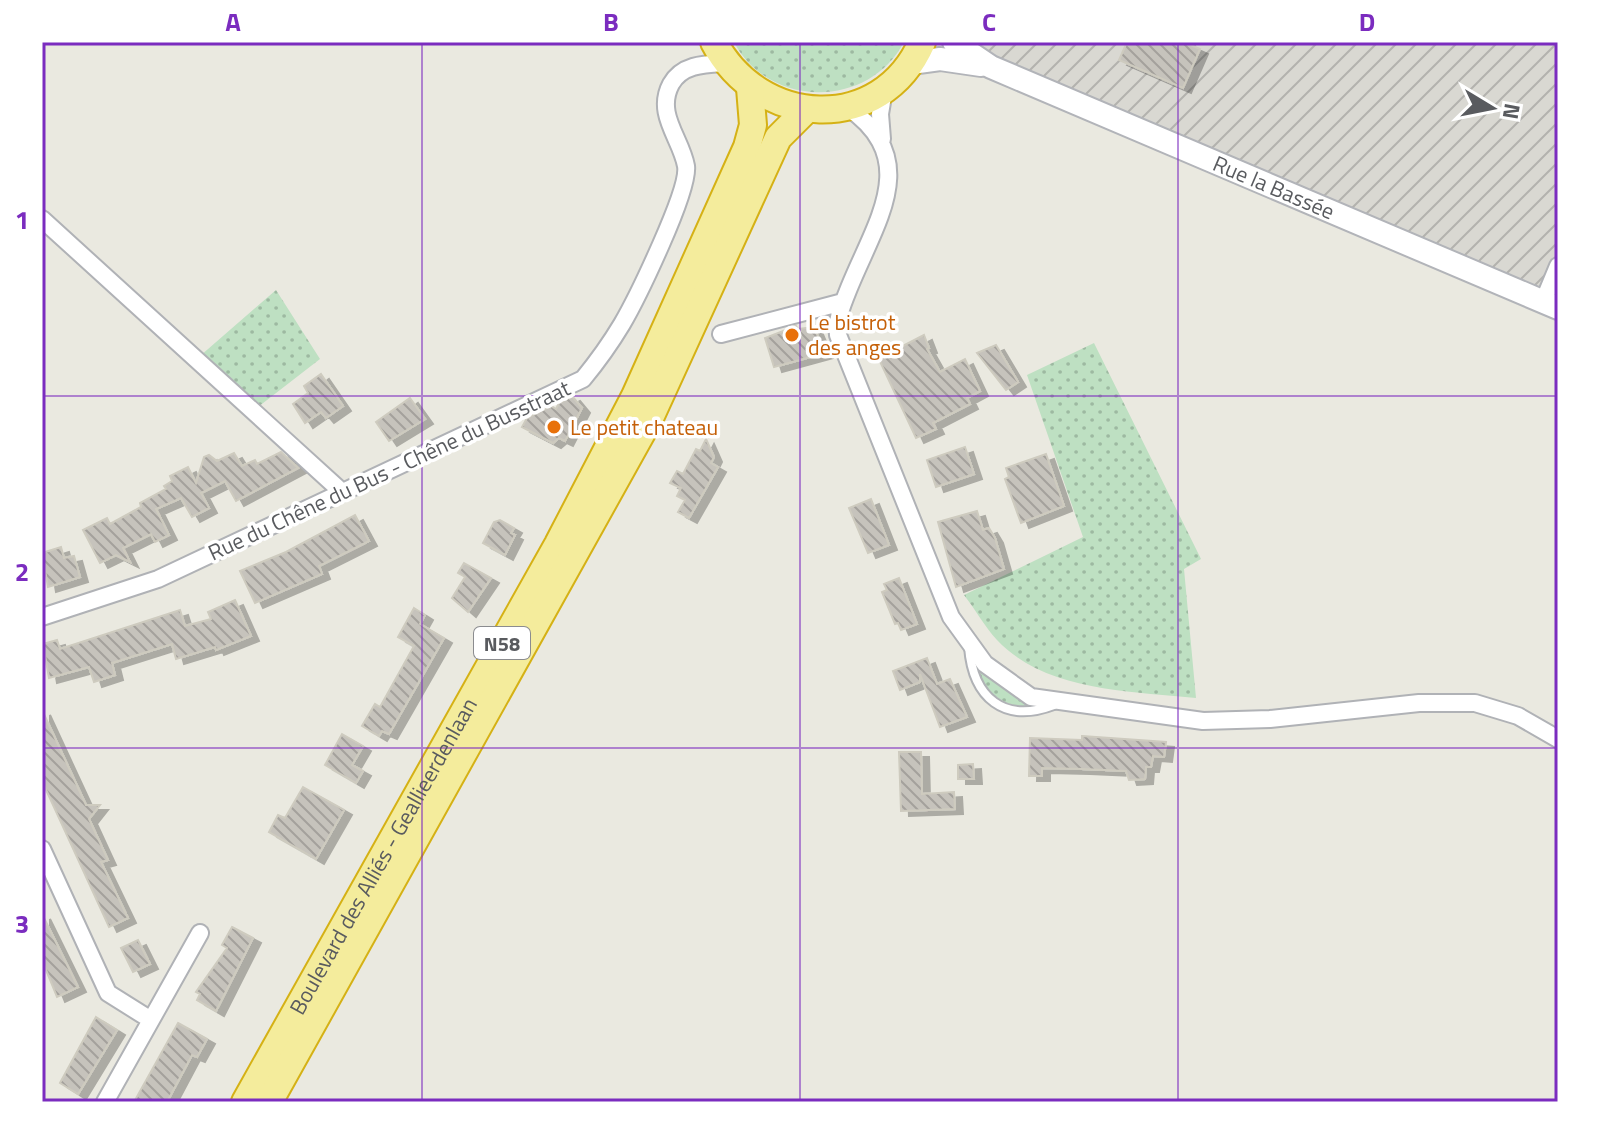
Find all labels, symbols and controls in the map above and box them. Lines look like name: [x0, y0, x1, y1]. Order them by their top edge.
text: A: [225, 2, 241, 41]
text: B: [603, 2, 619, 41]
text: C: [982, 2, 996, 41]
text: D: [1359, 2, 1375, 41]
north arrow: [1452, 68, 1532, 148]
text: N: [1494, 101, 1530, 122]
street label: Rue la Bassée: [1208, 146, 1340, 228]
text: 1: [15, 200, 29, 239]
place label: Le bistrot des anges: [808, 305, 901, 364]
marker: Le bistrot des anges: [783, 326, 801, 344]
street label: Rue du Chêne du Bus - Chêne du Busstraat: [202, 371, 576, 569]
place label: Le petit chateau: [570, 410, 718, 444]
marker: Le petit chateau: [545, 418, 563, 436]
text: 2: [15, 552, 29, 591]
road number: N58: [474, 627, 530, 659]
street label: Boulevard des Alliés - Geallieerdenlaan: [280, 691, 486, 1021]
text: 3: [15, 904, 29, 943]

